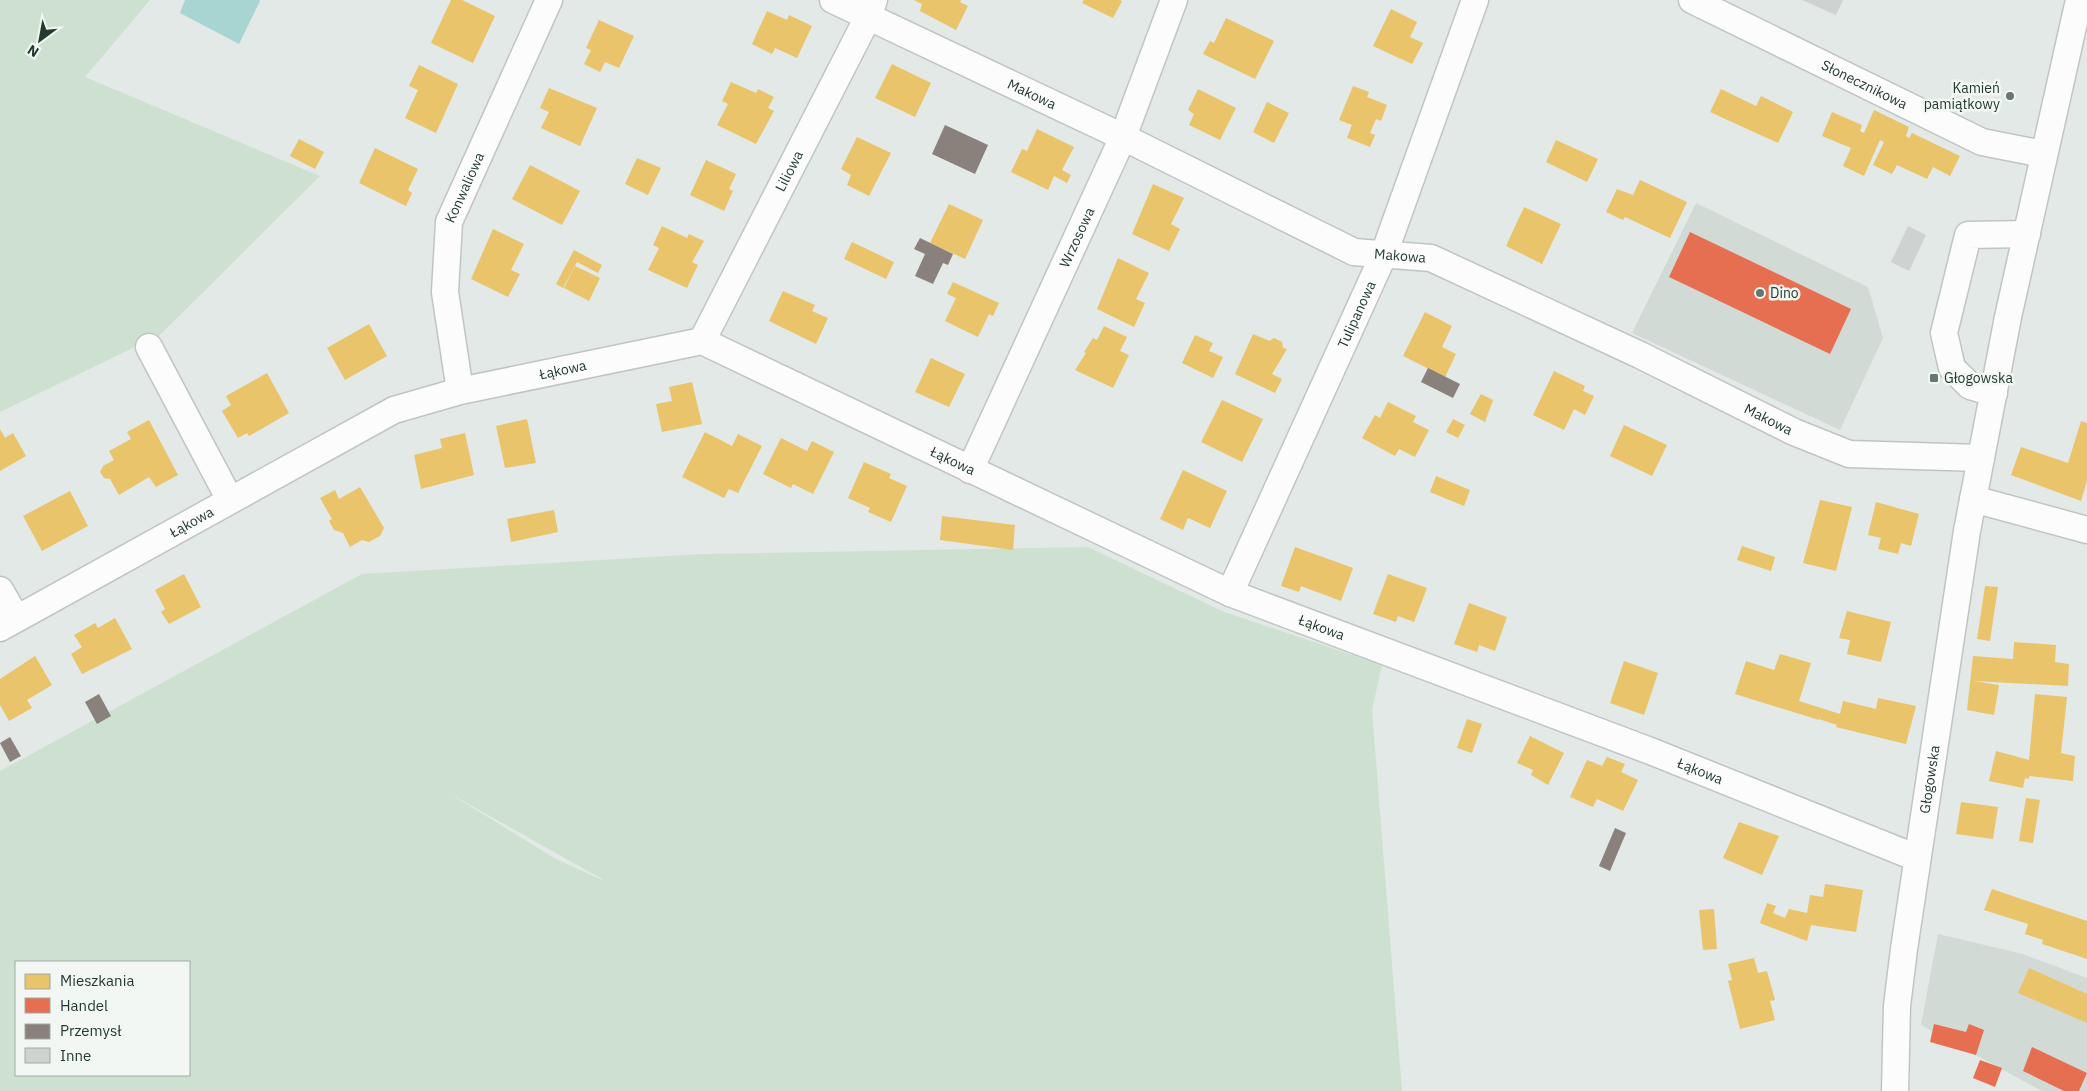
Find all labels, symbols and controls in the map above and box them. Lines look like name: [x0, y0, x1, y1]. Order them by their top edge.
north arrow: [15, 15, 65, 65]
text: N: [24, 41, 42, 61]
street label: Słonecznikowa: [1818, 56, 1911, 113]
street label: Makowa: [1005, 75, 1060, 113]
place label: Kamień pamiątkowy: [1924, 79, 2000, 113]
marker: Kamień pamiątkowy: [2004, 90, 2016, 102]
street label: Liliowa: [771, 147, 807, 195]
street label: Konwaliowa: [441, 149, 488, 226]
street label: Wrzosowa: [1055, 204, 1099, 270]
street label: Makowa: [1374, 245, 1427, 267]
street label: Tulipanowa: [1333, 277, 1380, 351]
place label: Dino: [1770, 284, 1799, 302]
marker: Dino: [1754, 287, 1766, 299]
street label: Łąkowa: [537, 356, 589, 384]
place label: Głogowska: [1944, 369, 2013, 387]
marker: Głogowska: [1928, 372, 1940, 384]
street label: Makowa: [1741, 400, 1796, 439]
street label: Łąkowa: [927, 442, 979, 479]
street label: Łąkowa: [166, 502, 217, 542]
street label: Łąkowa: [1295, 610, 1348, 644]
street label: Głogowska: [1916, 743, 1944, 815]
street label: Łąkowa: [1674, 753, 1726, 788]
legend: [15, 961, 190, 1076]
text: Mieszkania: [60, 971, 134, 990]
text: Handel: [60, 996, 108, 1015]
text: Przemysł: [60, 1021, 122, 1040]
text: Inne: [60, 1046, 91, 1065]

